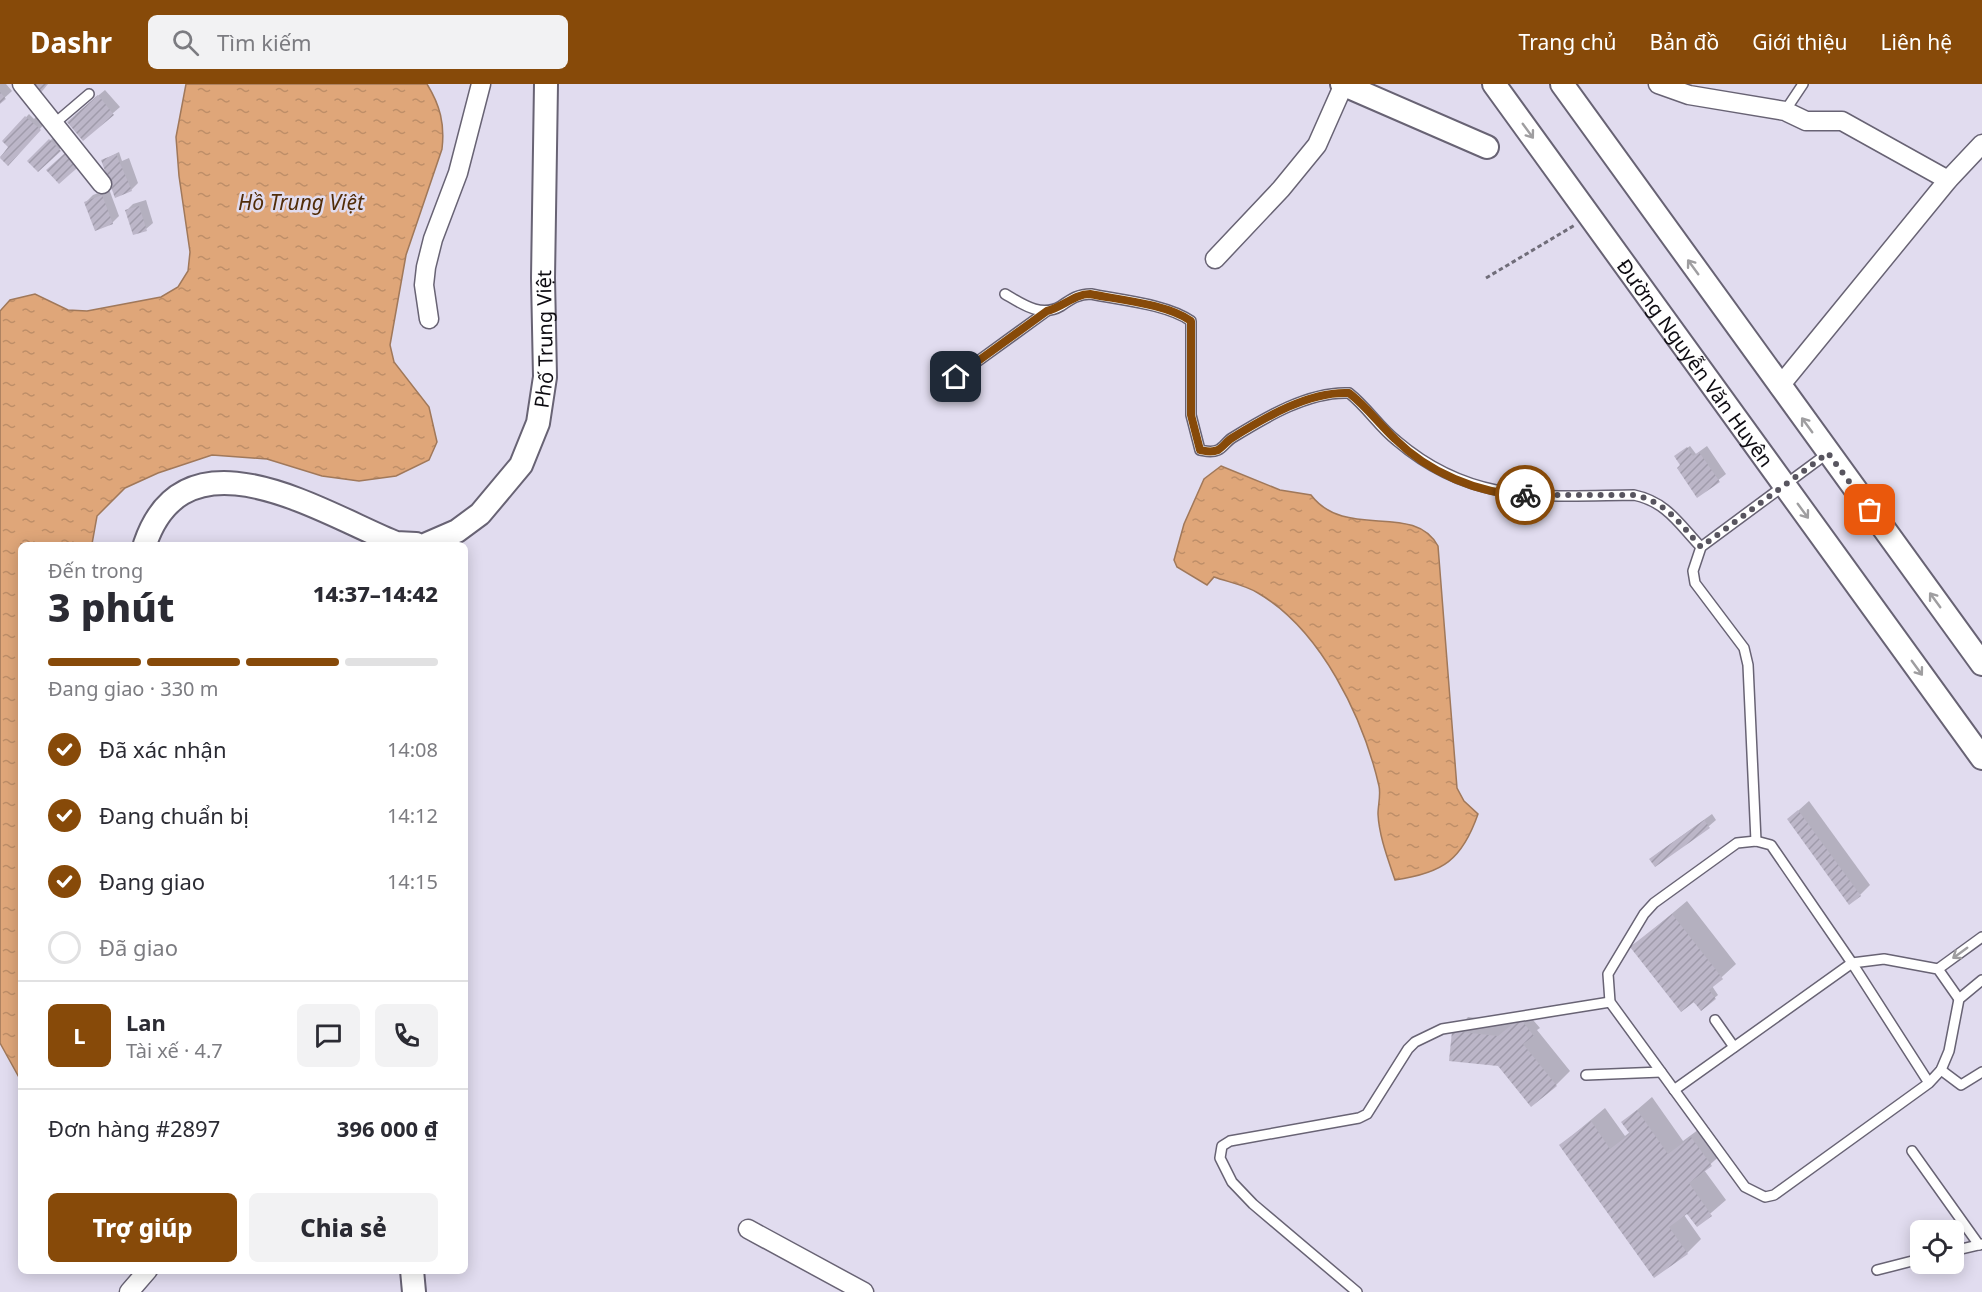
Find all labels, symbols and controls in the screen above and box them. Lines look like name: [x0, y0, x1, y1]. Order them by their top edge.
search box: [148, 15, 568, 69]
text: Dashr: [30, 23, 112, 61]
icon: search: [169, 26, 202, 59]
text: Tìm kiếm: [217, 27, 312, 57]
text: Trang chủ: [1519, 28, 1617, 56]
text: Bản đồ: [1650, 28, 1719, 56]
text: Giới thiệu: [1752, 28, 1847, 56]
text: Liên hệ: [1880, 28, 1952, 56]
one-way arrow: [1522, 123, 1534, 139]
water label: Hồ Trung Việt: [238, 188, 365, 216]
street label: Đường Nguyễn Văn Huyên: [1611, 253, 1780, 472]
one-way arrow: [1687, 260, 1699, 276]
street label: Phố Trung Việt: [527, 270, 559, 410]
pin: [930, 351, 981, 402]
icon: home: [939, 360, 972, 393]
one-way arrow: [1801, 418, 1814, 434]
courier: [1495, 465, 1555, 525]
icon: bike: [1509, 479, 1542, 512]
pin: [1844, 484, 1895, 535]
icon: bag: [1853, 493, 1886, 526]
one-way arrow: [1796, 502, 1809, 518]
text: Đến trong: [48, 557, 143, 584]
text: 14:37–14:42: [313, 578, 438, 608]
text: 3 phút: [48, 580, 174, 633]
one-way arrow: [1929, 592, 1941, 608]
one-way arrow: [1911, 660, 1923, 676]
text: Đang giao · 330 m: [48, 675, 218, 702]
icon: check: [48, 733, 81, 766]
text: Đã xác nhận: [99, 734, 227, 764]
text: 14:08: [387, 736, 438, 763]
icon: check: [48, 799, 81, 832]
text: Đang chuẩn bị: [99, 800, 249, 830]
text: 14:12: [387, 802, 438, 829]
icon: check: [48, 865, 81, 898]
text: Đang giao: [99, 866, 205, 896]
text: 14:15: [387, 868, 438, 895]
text: Đã giao: [99, 932, 178, 962]
one-way arrow: [1952, 946, 1968, 959]
button: chat: [297, 1004, 360, 1067]
button: phone: [375, 1004, 438, 1067]
text: Lan: [126, 1007, 166, 1037]
text: L: [73, 1020, 86, 1050]
text: Tài xế · 4.7: [126, 1037, 223, 1064]
text: Đơn hàng #2897: [48, 1113, 220, 1143]
text: 396 000 ₫: [337, 1113, 438, 1143]
button: Trợ giúp: [48, 1193, 237, 1262]
button: Chia sẻ: [249, 1193, 438, 1262]
map controls: [1910, 1220, 1964, 1274]
button: locate: [1910, 1220, 1964, 1274]

